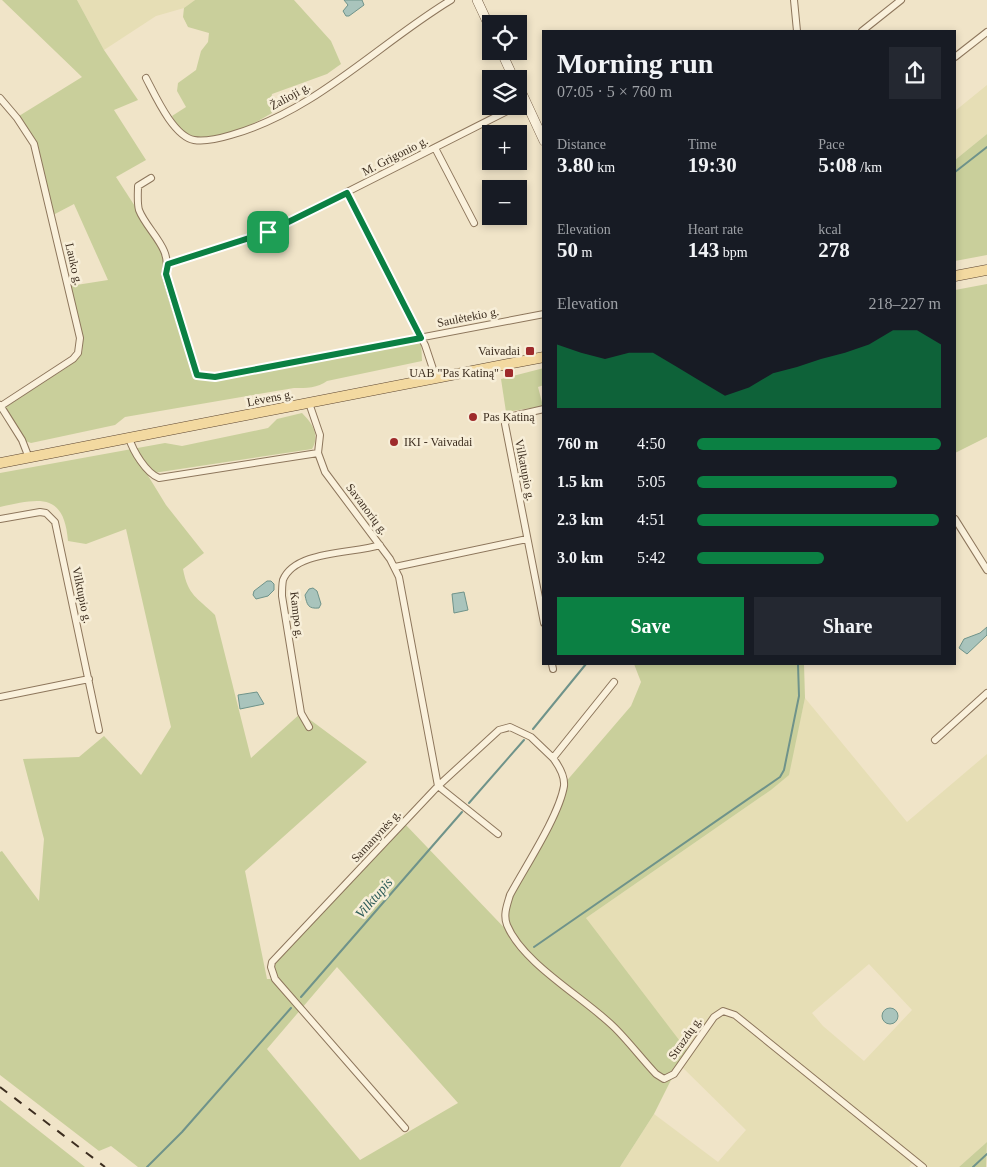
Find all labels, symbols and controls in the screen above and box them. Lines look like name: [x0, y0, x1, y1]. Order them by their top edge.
map controls: [482, 15, 527, 225]
button: locate: [482, 15, 527, 60]
button: share: [889, 47, 941, 99]
text: Morning run: [557, 48, 713, 79]
button: layers: [482, 70, 527, 115]
street label: Žalioji g.: [267, 79, 313, 113]
text: 07:05 · 5 × 760 m: [557, 83, 672, 100]
button: +: [482, 125, 527, 170]
street label: M. Grigonio g.: [360, 133, 430, 179]
text: Distance: [557, 137, 606, 152]
text: Time: [688, 137, 717, 152]
text: Pace: [818, 137, 845, 152]
text: 3.80: [557, 153, 594, 177]
text: 19:30: [688, 153, 737, 177]
text: 5:08: [818, 153, 857, 177]
text: km: [594, 160, 615, 175]
text: /km: [857, 160, 882, 175]
button: −: [482, 180, 527, 225]
pin: [247, 211, 289, 253]
icon: arrive: [254, 218, 282, 246]
text: Elevation: [557, 222, 611, 237]
text: Heart rate: [688, 222, 743, 237]
text: kcal: [818, 222, 842, 237]
text: 50: [557, 238, 578, 262]
text: 143: [688, 238, 719, 262]
text: 278: [818, 238, 850, 262]
street label: Lauko g.: [62, 242, 86, 286]
text: m: [578, 245, 592, 260]
text: bpm: [719, 245, 748, 260]
text: Elevation: [557, 295, 618, 312]
text: 218–227 m: [869, 295, 941, 312]
street label: Saulėtekio g.: [436, 304, 500, 330]
place label: Vaivadai: [478, 344, 521, 358]
marker: Vaivadai: [524, 345, 536, 357]
place label: UAB "Pas Katiną": [409, 366, 499, 380]
marker: UAB "Pas Katiną": [503, 367, 515, 379]
street label: Lėvens g.: [246, 387, 294, 409]
place label: Pas Katiną: [483, 410, 535, 424]
marker: Pas Katiną: [467, 411, 479, 423]
place label: IKI - Vaivadai: [404, 435, 473, 449]
text: 760 m: [557, 435, 598, 452]
text: 4:50: [637, 435, 665, 452]
marker: IKI - Vaivadai: [388, 436, 400, 448]
street label: Vilkatupio g.: [512, 438, 538, 502]
text: 1.5 km: [557, 473, 603, 490]
text: 5:05: [637, 473, 665, 490]
street label: Savanorių g.: [343, 481, 391, 537]
text: 2.3 km: [557, 511, 603, 528]
text: 4:51: [637, 511, 665, 528]
text: 3.0 km: [557, 549, 603, 566]
text: 5:42: [637, 549, 665, 566]
street label: Vilktupio g.: [69, 566, 95, 624]
street label: Kampo g.: [287, 591, 307, 639]
button: Save: [557, 597, 744, 655]
button: Share: [754, 597, 941, 655]
street label: Samanynės g.: [348, 807, 404, 865]
water label: Vilktupis: [352, 874, 396, 921]
street label: Strazdų g.: [665, 1014, 705, 1062]

